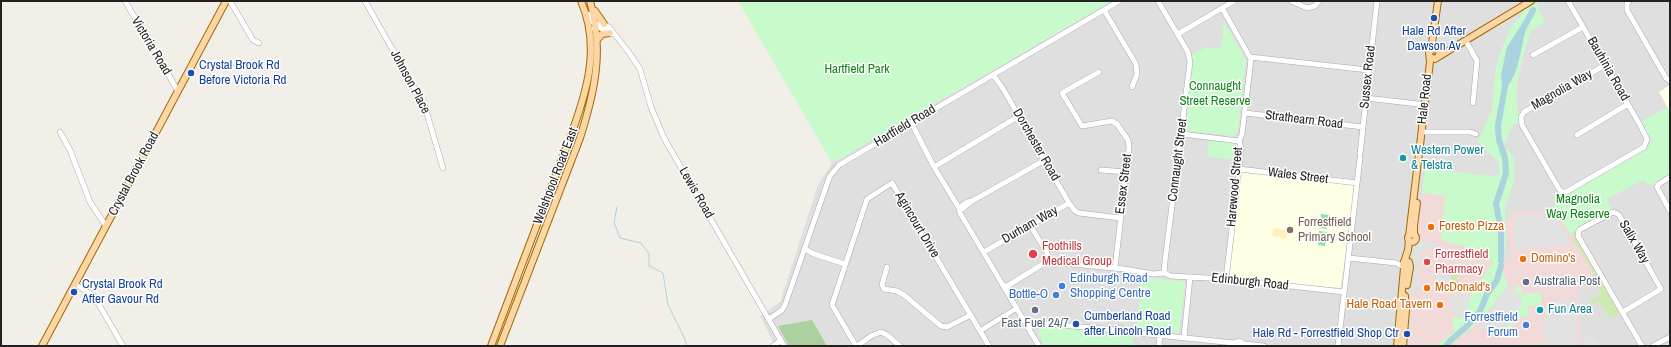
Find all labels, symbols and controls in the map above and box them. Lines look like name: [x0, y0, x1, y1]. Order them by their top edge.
marker: Hale Rd After Dawson Av: [1429, 13, 1439, 23]
street label: Victoria Road: [128, 14, 174, 78]
place label: Hale Rd After Dawson Av: [1402, 24, 1466, 55]
street label: Bauhinia Road: [1583, 34, 1633, 104]
street label: Sussex Road: [1357, 45, 1379, 109]
street label: Johnson Place: [387, 47, 433, 117]
place label: Crystal Brook Rd Before Victoria Rd: [199, 58, 287, 89]
park label: Hartfield Park: [824, 62, 890, 78]
street label: Magnolia Way: [1529, 66, 1595, 114]
marker: Crystal Brook Rd Before Victoria Rd: [186, 68, 196, 78]
street label: Hale Road: [1415, 73, 1435, 125]
park label: Connaught Street Reserve: [1179, 79, 1251, 110]
street label: Hartfield Road: [872, 102, 938, 150]
street label: Dorchester Road: [1009, 106, 1063, 184]
street label: Strathearn Road: [1264, 107, 1344, 133]
street label: Connaught Street: [1165, 118, 1191, 202]
street label: Welshpool Road East: [530, 125, 582, 227]
street label: Crystal Brook Road: [105, 130, 163, 218]
place label: Western Power & Telstra: [1411, 143, 1484, 174]
street label: Harewood Street: [1224, 146, 1246, 228]
street label: Essex Street: [1113, 153, 1135, 215]
marker: Western Power & Telstra: [1398, 153, 1408, 163]
street label: Lewis Road: [675, 165, 717, 221]
street label: Wales Street: [1267, 165, 1329, 187]
street label: Agincourt Drive: [891, 189, 943, 261]
park label: Magnolia Way Reserve: [1546, 192, 1610, 223]
street label: Durham Way: [999, 203, 1061, 247]
place label: Forrestfield Primary School: [1298, 215, 1371, 246]
street label: Salix Way: [1615, 217, 1653, 267]
place label: Foresto Pizza: [1439, 219, 1504, 235]
marker: Foresto Pizza: [1426, 222, 1436, 232]
marker: Forrestfield Primary School: [1285, 225, 1295, 235]
place label: Foothills Medical Group: [1042, 239, 1112, 270]
place label: Forrestfield Pharmacy: [1435, 247, 1488, 278]
marker: Foothills Medical Group: [1027, 248, 1039, 260]
place label: Domino's: [1531, 251, 1576, 267]
marker: Domino's: [1518, 254, 1528, 264]
marker: Forrestfield Pharmacy: [1422, 257, 1432, 267]
street label: Edinburgh Road: [1211, 270, 1289, 294]
place label: Edinburgh Road Shopping Centre: [1070, 271, 1151, 302]
place label: Australia Post: [1534, 274, 1600, 290]
place label: Crystal Brook Rd After Gavour Rd: [82, 277, 163, 308]
marker: Australia Post: [1521, 277, 1531, 287]
place label: McDonald's: [1435, 280, 1490, 296]
marker: Edinburgh Road Shopping Centre: [1057, 281, 1067, 291]
marker: McDonald's: [1422, 283, 1432, 293]
marker: Crystal Brook Rd After Gavour Rd: [69, 287, 79, 297]
place label: Bottle-O: [1009, 287, 1048, 303]
marker: Bottle-O: [1051, 290, 1061, 300]
place label: Hale Road Tavern: [1346, 297, 1432, 313]
marker: Hale Road Tavern: [1435, 300, 1445, 310]
place label: Fun Area: [1548, 302, 1592, 318]
marker: Fast Fuel 24/7: [1030, 305, 1040, 315]
marker: Fun Area: [1535, 305, 1545, 315]
place label: Cumberland Road after Lincoln Road: [1084, 309, 1171, 340]
place label: Forrestfield Forum: [1465, 310, 1518, 341]
place label: Fast Fuel 24/7: [1001, 316, 1069, 332]
marker: Cumberland Road after Lincoln Road: [1071, 319, 1081, 329]
marker: Forrestfield Forum: [1521, 320, 1531, 330]
place label: Hale Rd - Forrestfield Shop Ctr: [1253, 326, 1399, 342]
marker: Hale Rd - Forrestfield Shop Ctr: [1402, 329, 1412, 339]

